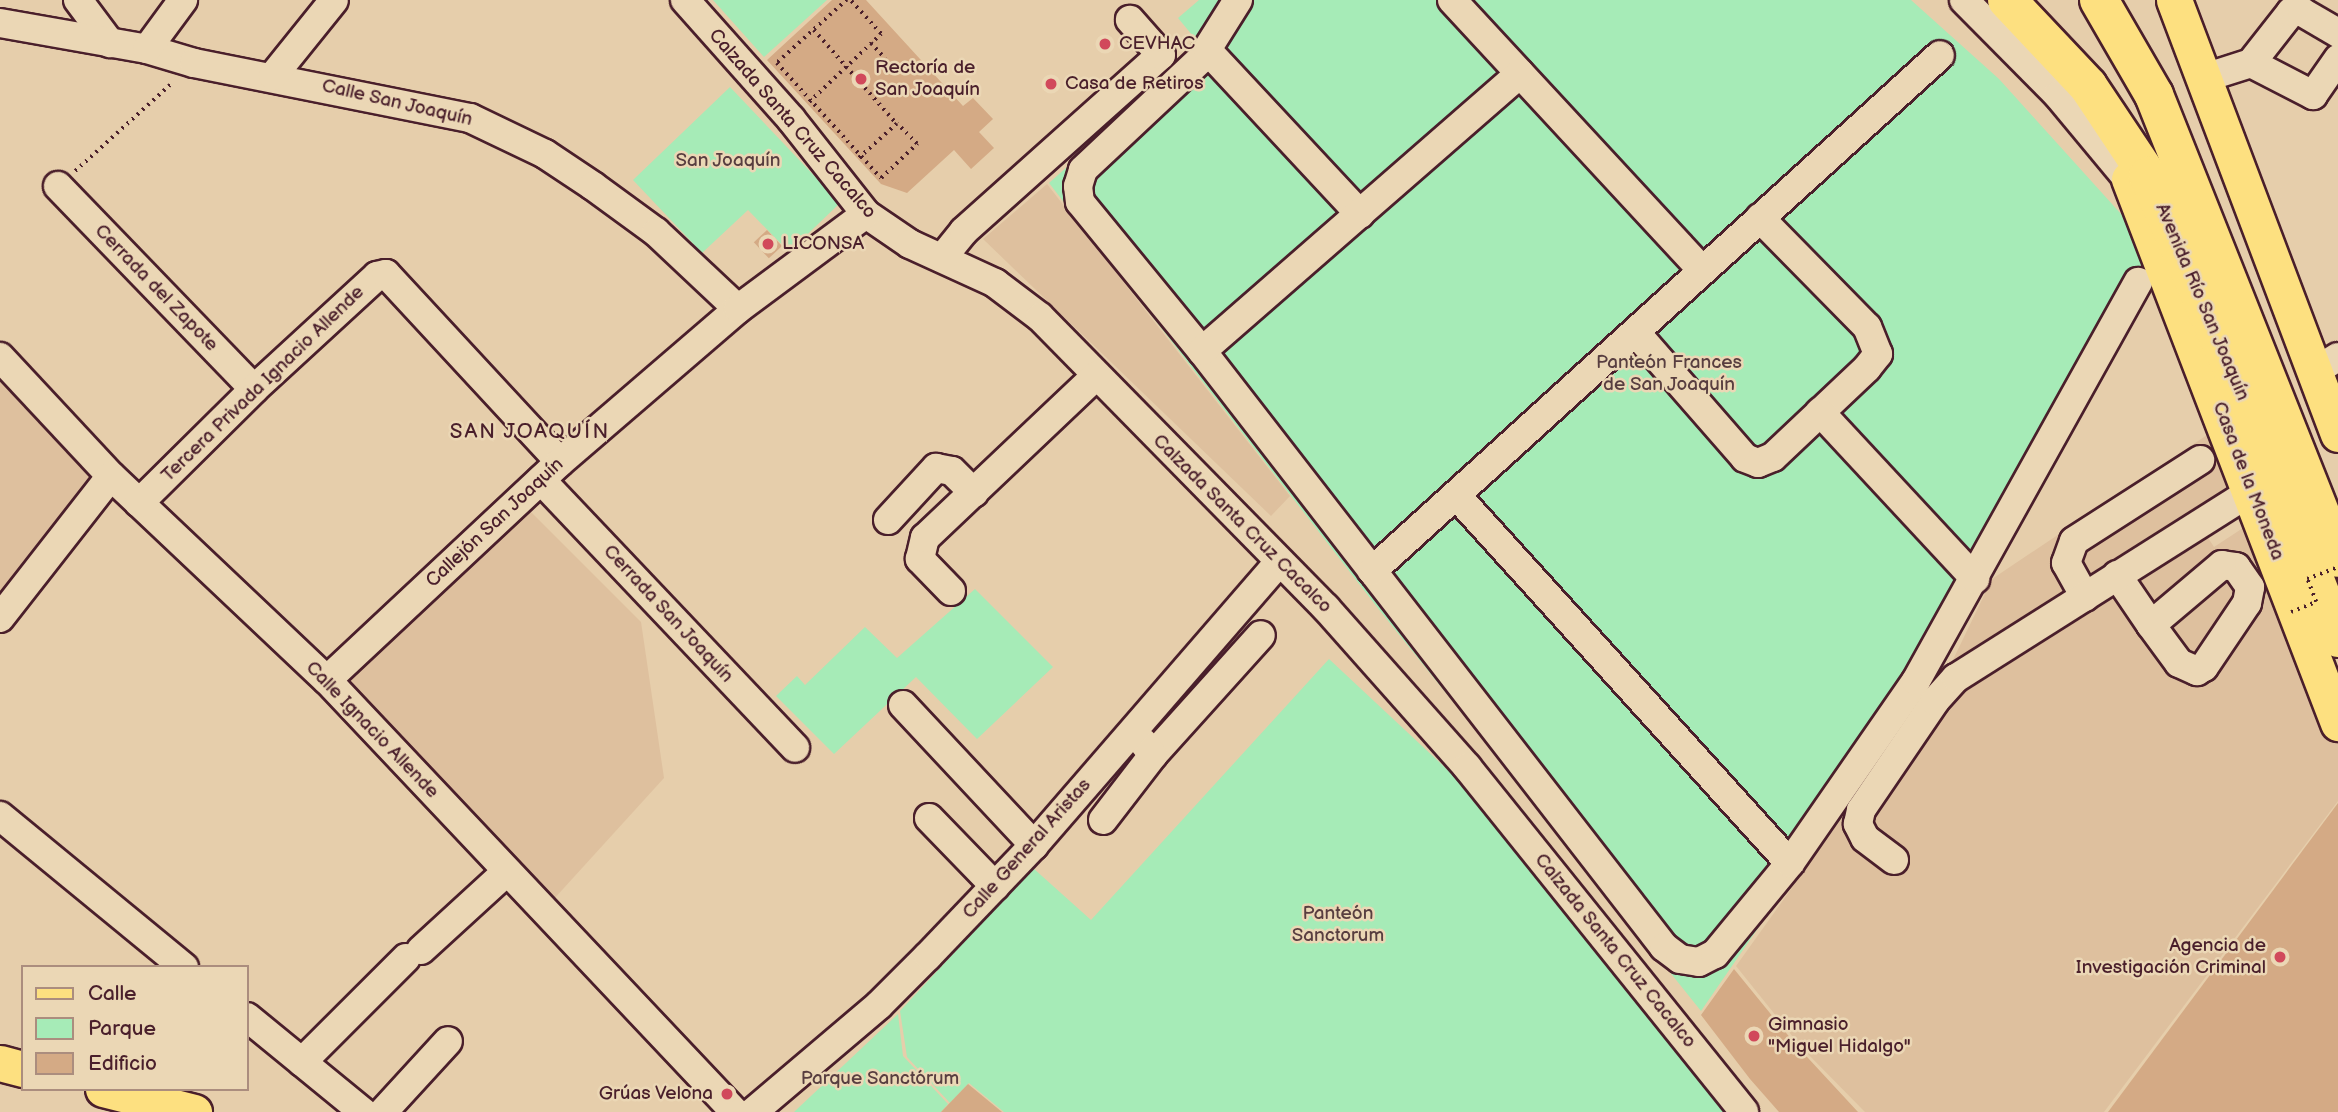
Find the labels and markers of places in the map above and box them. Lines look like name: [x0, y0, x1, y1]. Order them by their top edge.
place label: CEVHAC: [1119, 33, 1195, 55]
marker: CEVHAC: [1097, 36, 1113, 52]
place label: Rectoría de San Joaquín: [875, 57, 981, 101]
marker: Rectoría de San Joaquín: [853, 71, 869, 87]
place label: Casa de Retiros: [1065, 73, 1204, 95]
marker: Casa de Retiros: [1043, 76, 1059, 92]
place label: LICONSA: [782, 233, 864, 255]
marker: LICONSA: [760, 236, 776, 252]
place label: Agencia de Investigación Criminal: [2076, 935, 2266, 979]
marker: Agencia de Investigación Criminal: [2272, 949, 2288, 965]
place label: Gimnasio "Miguel Hidalgo": [1768, 1014, 1911, 1058]
marker: Gimnasio "Miguel Hidalgo": [1746, 1028, 1762, 1044]
place label: Grúas Velona: [598, 1083, 713, 1105]
marker: Grúas Velona: [719, 1086, 735, 1102]

